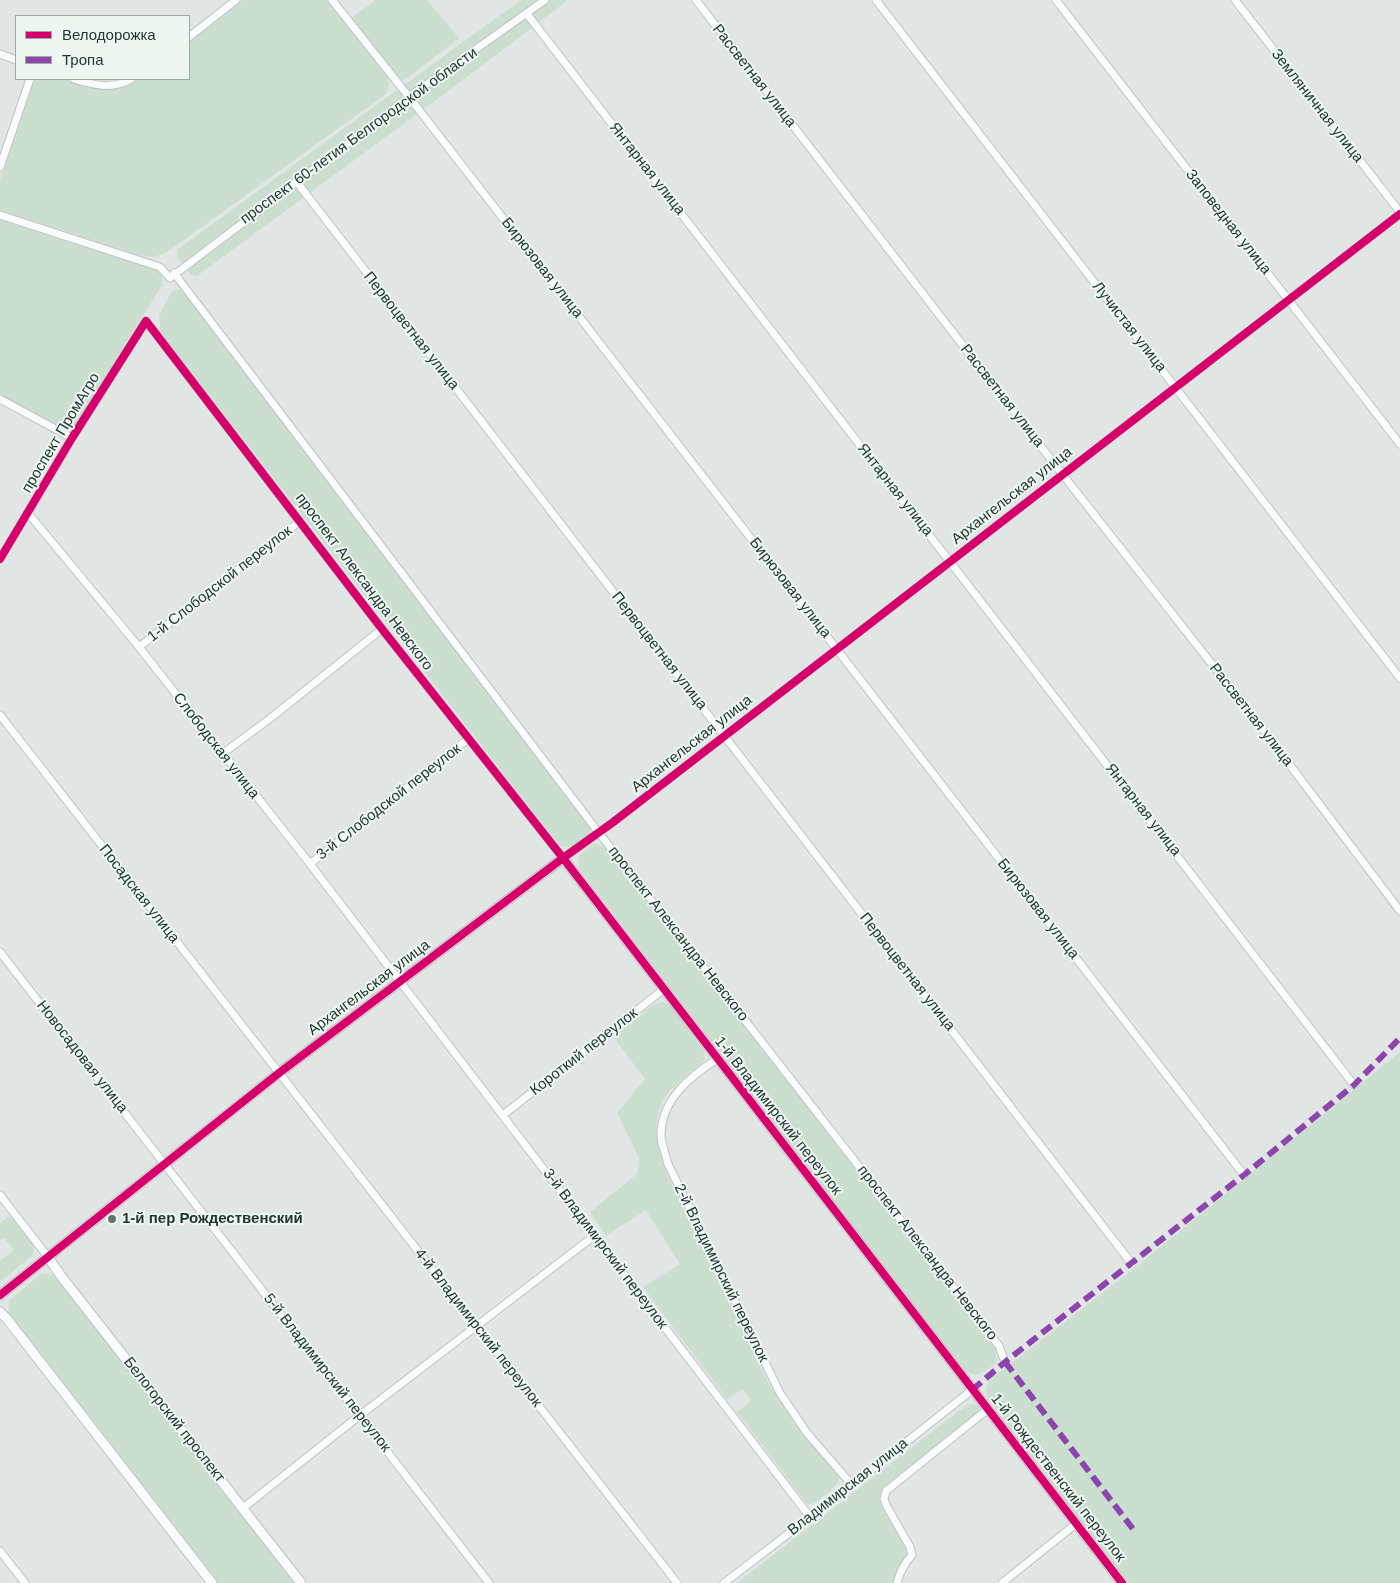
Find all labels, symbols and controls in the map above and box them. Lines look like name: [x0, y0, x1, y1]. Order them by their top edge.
legend: [15, 15, 190, 80]
street label: Рассветная улица: [708, 21, 800, 131]
text: Велодорожка: [62, 26, 156, 43]
street label: проспект 60-летия Белгородской области: [237, 44, 481, 228]
street label: Земляничная улица: [1267, 46, 1367, 166]
text: Тропа: [62, 51, 103, 68]
street label: Янтарная улица: [605, 119, 689, 219]
street label: Заповедная улица: [1181, 166, 1275, 278]
street label: Бирюзовая улица: [497, 214, 587, 322]
street label: Первоцветная улица: [359, 268, 463, 394]
street label: Лучистая улица: [1088, 278, 1170, 376]
street label: Рассветная улица: [956, 341, 1048, 451]
street label: проспект ПромАгро: [18, 370, 104, 496]
street label: Янтарная улица: [853, 440, 937, 540]
street label: Архангельская улица: [948, 443, 1076, 549]
street label: проспект Александра Невского: [291, 490, 437, 674]
street label: 1-й Слободской переулок: [144, 522, 296, 646]
street label: Бирюзовая улица: [745, 534, 835, 642]
street label: Первоцветная улица: [607, 588, 711, 714]
street label: Рассветная улица: [1205, 660, 1297, 770]
street label: Слободская улица: [169, 689, 263, 803]
street label: Архангельская улица: [628, 691, 756, 797]
street label: 3-й Слободской переулок: [313, 740, 465, 864]
street label: Янтарная улица: [1101, 760, 1185, 860]
street label: Посадская улица: [95, 841, 183, 947]
street label: проспект Александра Невского: [604, 843, 752, 1025]
street label: Бирюзовая улица: [993, 855, 1083, 963]
street label: Первоцветная улица: [855, 909, 959, 1035]
street label: Архангельская улица: [305, 936, 433, 1040]
street label: Новосадовая улица: [32, 997, 132, 1117]
street label: Короткий переулок: [527, 1004, 641, 1100]
street label: 1-й Владимирский переулок: [711, 1033, 845, 1199]
street label: проспект Александра Невского: [853, 1162, 1001, 1344]
street label: 3-й Владимирский переулок: [539, 1165, 671, 1333]
street label: 2-й Владимирский переулок: [670, 1181, 772, 1365]
place label: 1-й пер Рождественский: [122, 1210, 303, 1228]
marker: 1-й пер Рождественский: [106, 1213, 118, 1225]
street label: 4-й Владимирский переулок: [411, 1245, 545, 1411]
street label: 5-й Владимирский переулок: [260, 1290, 394, 1456]
street label: Белогорский проспект: [119, 1354, 229, 1486]
street label: 1-й Рождественский переулок: [987, 1390, 1129, 1566]
street label: Владимирская улица: [784, 1434, 912, 1540]

